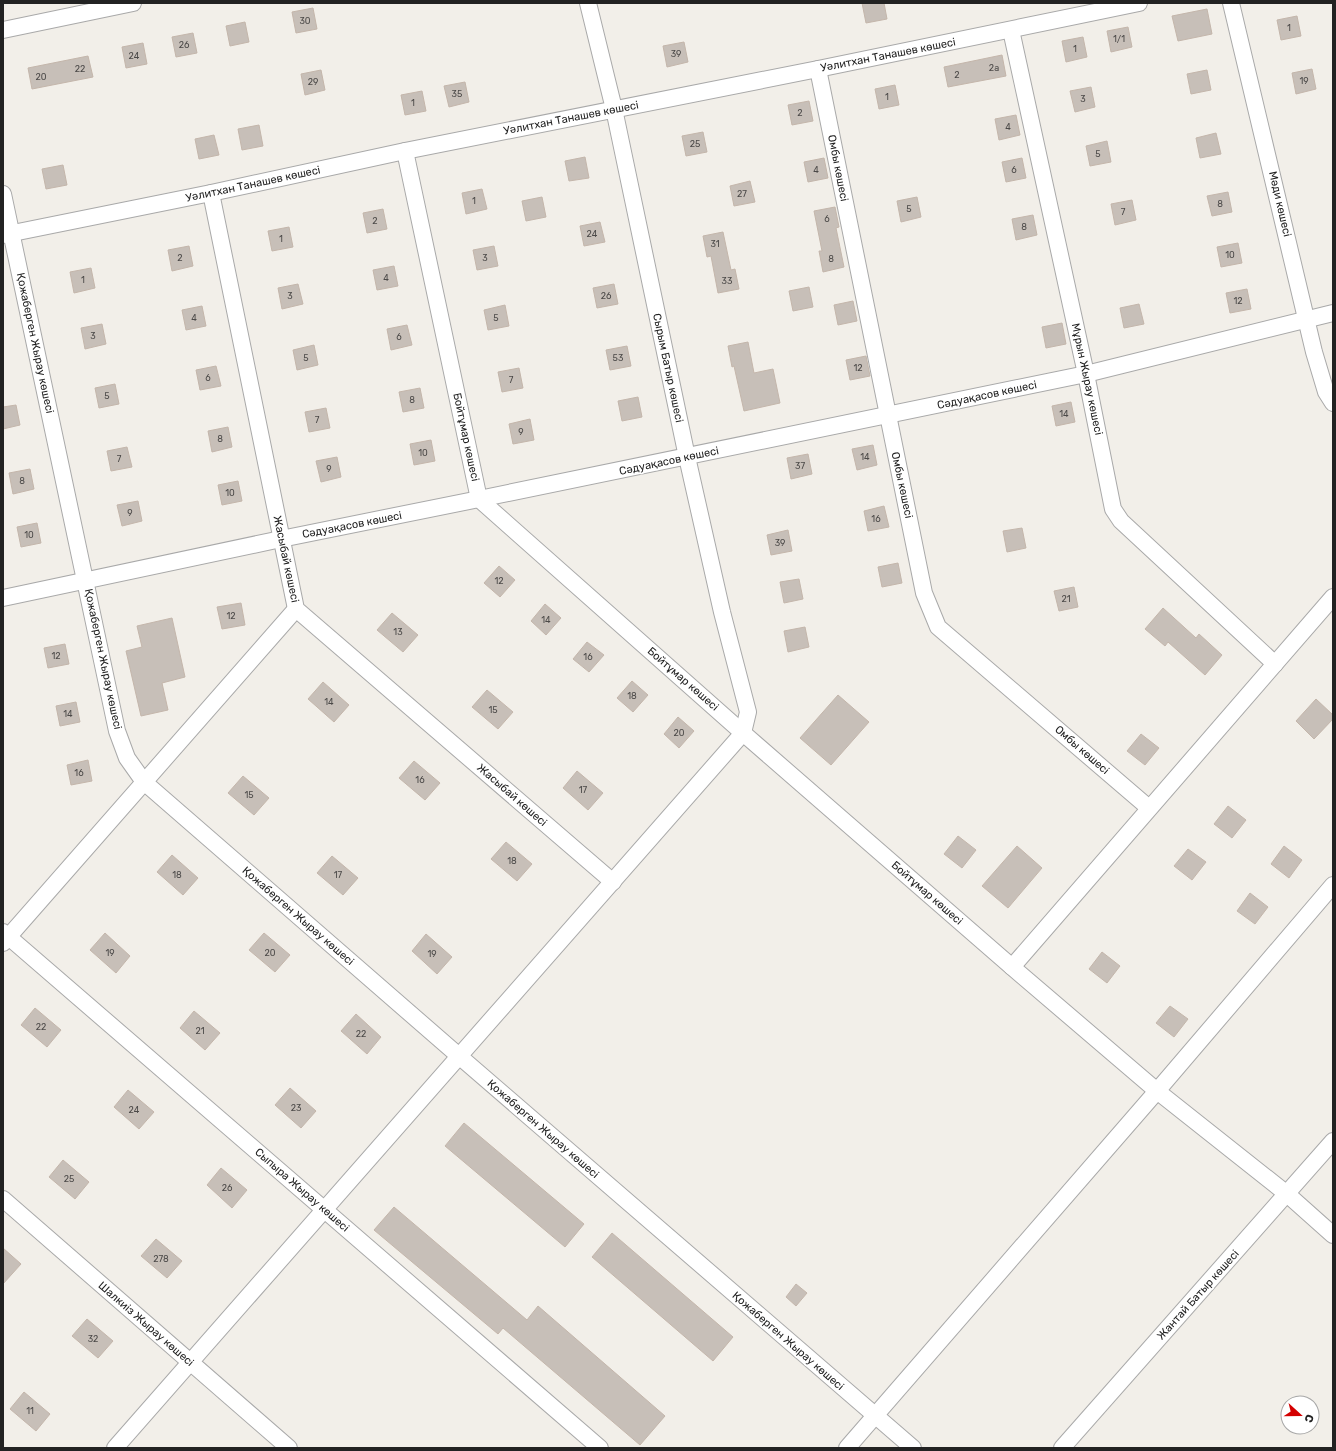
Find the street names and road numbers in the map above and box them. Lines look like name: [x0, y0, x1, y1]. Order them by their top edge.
street label: Уәлитхан Танашев көшесі: [819, 36, 957, 74]
street label: Уәлитхан Танашев көшесі: [502, 99, 640, 137]
street label: Омбы көшесі: [825, 134, 851, 202]
street label: Уәлитхан Танашев көшесі: [184, 163, 322, 205]
street label: Мәди көшесі: [1266, 170, 1294, 238]
street label: Қожаберген Жырау көшесі: [14, 271, 56, 415]
street label: Сырым Батыр көшесі: [650, 312, 686, 424]
street label: Мұрын Жырау көшесі: [1069, 322, 1105, 436]
street label: Сәдуақасов көшесі: [936, 378, 1038, 412]
street label: Бойтұмар көшесі: [450, 392, 482, 482]
street label: Сәдуақасов көшесі: [618, 444, 720, 478]
street label: Омбы көшесі: [889, 451, 915, 519]
street label: Сәдуақасов көшесі: [301, 509, 403, 541]
street label: Жасыбай көшесі: [270, 514, 302, 604]
street label: Қожаберген Жырау көшесі: [82, 587, 124, 731]
street label: Бойтұмар көшесі: [645, 645, 721, 713]
street label: Омбы көшесі: [1052, 723, 1112, 777]
street label: Жасыбай көшесі: [474, 761, 550, 829]
street label: Бойтұмар көшесі: [889, 859, 965, 927]
street label: Қожаберген Жырау көшесі: [240, 864, 356, 968]
street label: Қожаберген Жырау көшесі: [485, 1077, 601, 1181]
street label: Сыпыра Жырау көшесі: [252, 1146, 352, 1234]
street label: Жантай Батыр көшесі: [1154, 1247, 1242, 1343]
street label: Шалкиіз Жырау көшесі: [96, 1279, 196, 1369]
street label: Қожаберген Жырау көшесі: [730, 1289, 846, 1393]

